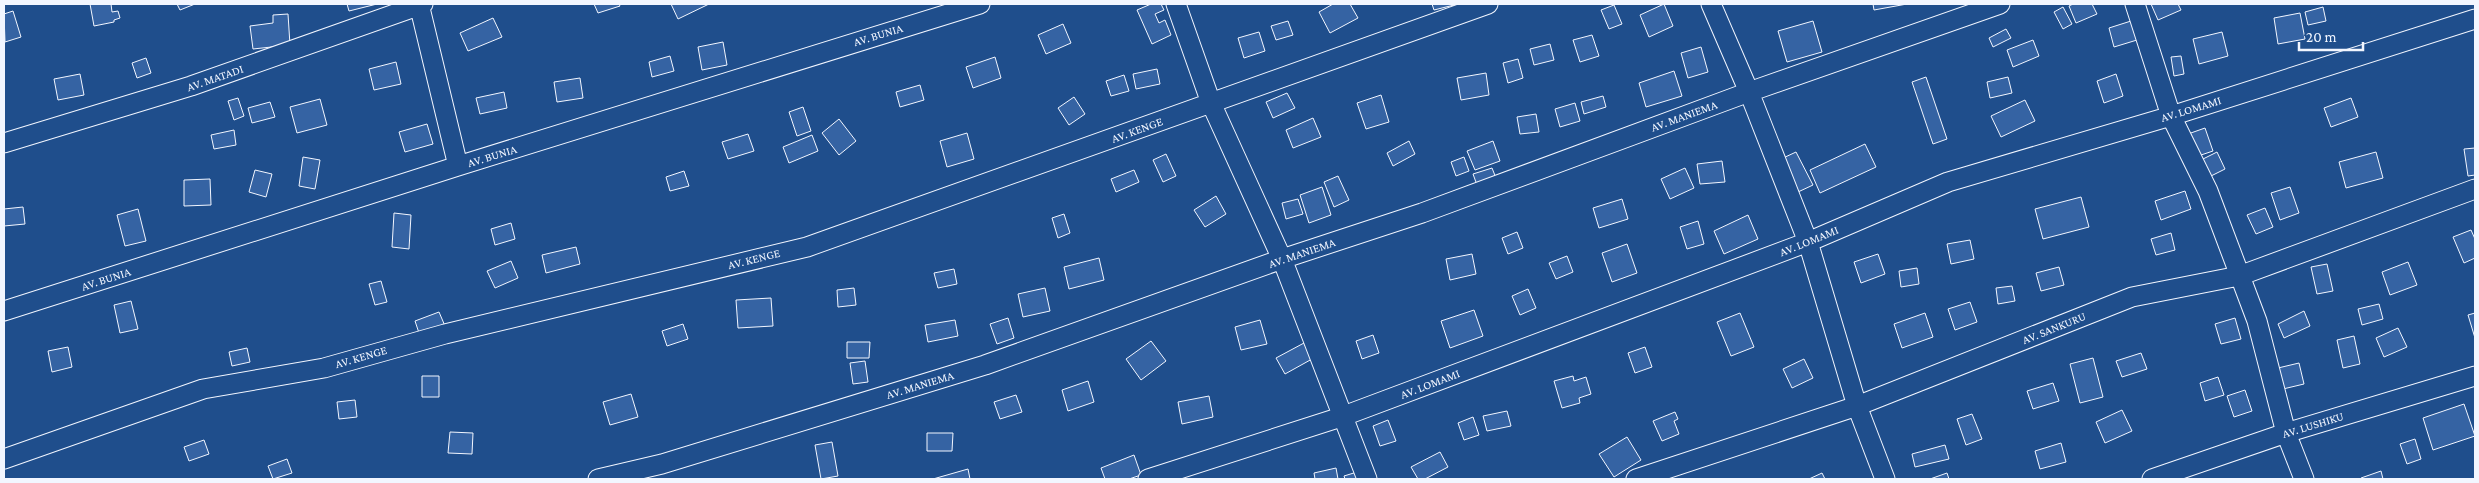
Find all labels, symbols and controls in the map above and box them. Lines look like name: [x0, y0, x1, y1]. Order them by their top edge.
scale bar: [2299, 20, 2363, 52]
street label: AV. BUNIA: [852, 21, 904, 49]
text: 20 m: [2306, 29, 2337, 45]
street label: AV. MATADI: [185, 62, 246, 94]
street label: AV. LOMAMI: [2159, 93, 2223, 125]
street label: AV. MANIEMA: [1649, 97, 1719, 134]
street label: AV. KENGE: [1109, 114, 1165, 146]
street label: AV. BUNIA: [466, 142, 518, 170]
street label: AV. LOMAMI: [1777, 223, 1841, 259]
street label: AV. MANIEMA: [1267, 235, 1337, 271]
street label: AV. KENGE: [726, 246, 782, 272]
street label: AV. BUNIA: [80, 264, 132, 294]
street label: AV. SANKURU: [2020, 309, 2088, 347]
street label: AV. KENGE: [333, 343, 389, 371]
street label: AV. LOMAMI: [1398, 366, 1462, 402]
street label: AV. MANIEMA: [885, 368, 956, 402]
street label: AV. LUSHIKU: [2281, 409, 2346, 441]

